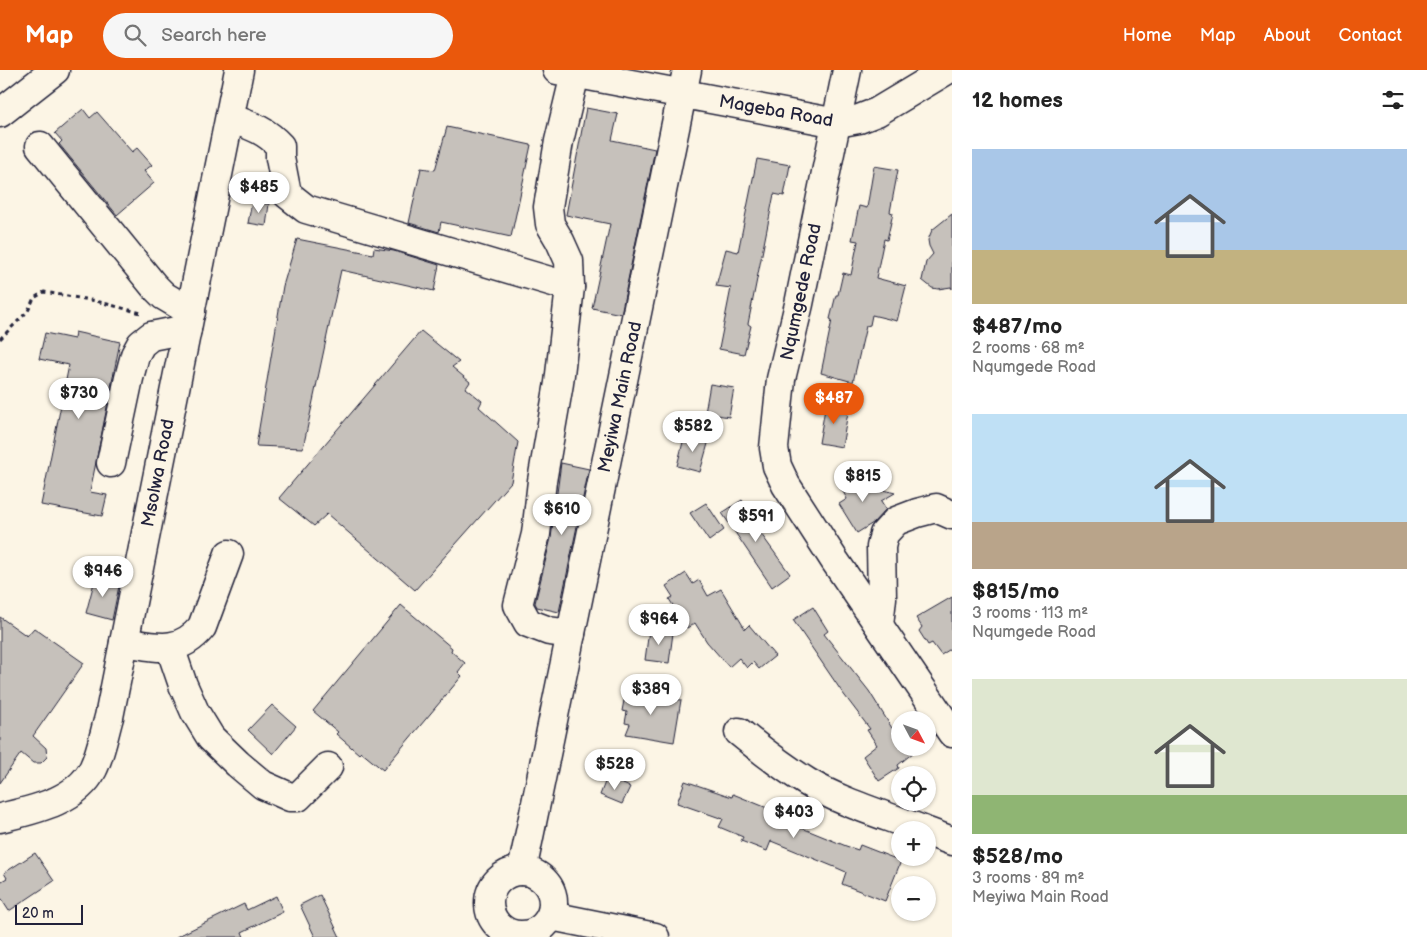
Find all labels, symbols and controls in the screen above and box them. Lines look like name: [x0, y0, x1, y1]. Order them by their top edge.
search box: [103, 13, 453, 58]
text: Map: [25, 21, 73, 50]
icon: search: [121, 21, 149, 49]
text: Search here: [161, 24, 267, 47]
text: Home: [1123, 25, 1172, 46]
text: Map: [1200, 25, 1236, 46]
text: About: [1264, 25, 1311, 46]
text: Contact: [1339, 25, 1402, 46]
icon: filters: [1379, 86, 1407, 114]
text: 12 homes: [972, 88, 1063, 113]
street label: Mageba Road: [717, 91, 835, 131]
pin: $485: [229, 172, 289, 214]
text: $485: [240, 178, 278, 197]
icon: home: [1145, 181, 1235, 271]
street label: Nqumgede Road: [776, 222, 826, 362]
text: $487/mo: [972, 314, 1062, 339]
street label: Meyiwa Main Road: [594, 320, 646, 474]
text: 2 rooms · 68 m²: [972, 339, 1085, 358]
text: Nqumgede Road: [972, 358, 1096, 377]
pin: $730: [49, 378, 109, 420]
pin: $487: [804, 382, 864, 425]
text: $730: [60, 384, 98, 403]
text: $487: [815, 389, 853, 408]
pin: $582: [663, 410, 723, 453]
street label: Msolwa Road: [137, 417, 179, 529]
text: $582: [674, 417, 712, 436]
icon: home: [1145, 446, 1235, 536]
pin: $815: [833, 460, 893, 503]
text: $815: [845, 467, 881, 486]
pin: $610: [532, 494, 592, 536]
text: $610: [544, 500, 580, 519]
pin: $591: [726, 500, 786, 543]
text: $591: [738, 507, 774, 526]
pin: $946: [73, 556, 133, 598]
text: $946: [83, 562, 123, 581]
text: $815/mo: [972, 579, 1059, 604]
pin: $964: [629, 604, 689, 646]
text: 3 rooms · 113 m²: [972, 604, 1088, 623]
text: $964: [639, 610, 679, 629]
text: Nqumgede Road: [972, 623, 1096, 642]
pin: $389: [621, 674, 681, 716]
text: $389: [632, 680, 670, 699]
north arrow: [891, 711, 936, 756]
map controls: [891, 711, 936, 921]
icon: home: [1145, 711, 1235, 801]
pin: $528: [585, 748, 645, 791]
text: $528: [596, 755, 634, 774]
button: locate: [891, 766, 936, 811]
pin: $403: [764, 796, 824, 839]
text: $403: [774, 803, 814, 822]
button: +: [891, 821, 936, 866]
text: $528/mo: [972, 844, 1063, 869]
text: 3 rooms · 89 m²: [972, 869, 1084, 888]
button: −: [891, 876, 936, 921]
text: Meyiwa Main Road: [972, 888, 1109, 907]
scale bar: [15, 902, 82, 925]
text: 20 m: [22, 905, 54, 922]

